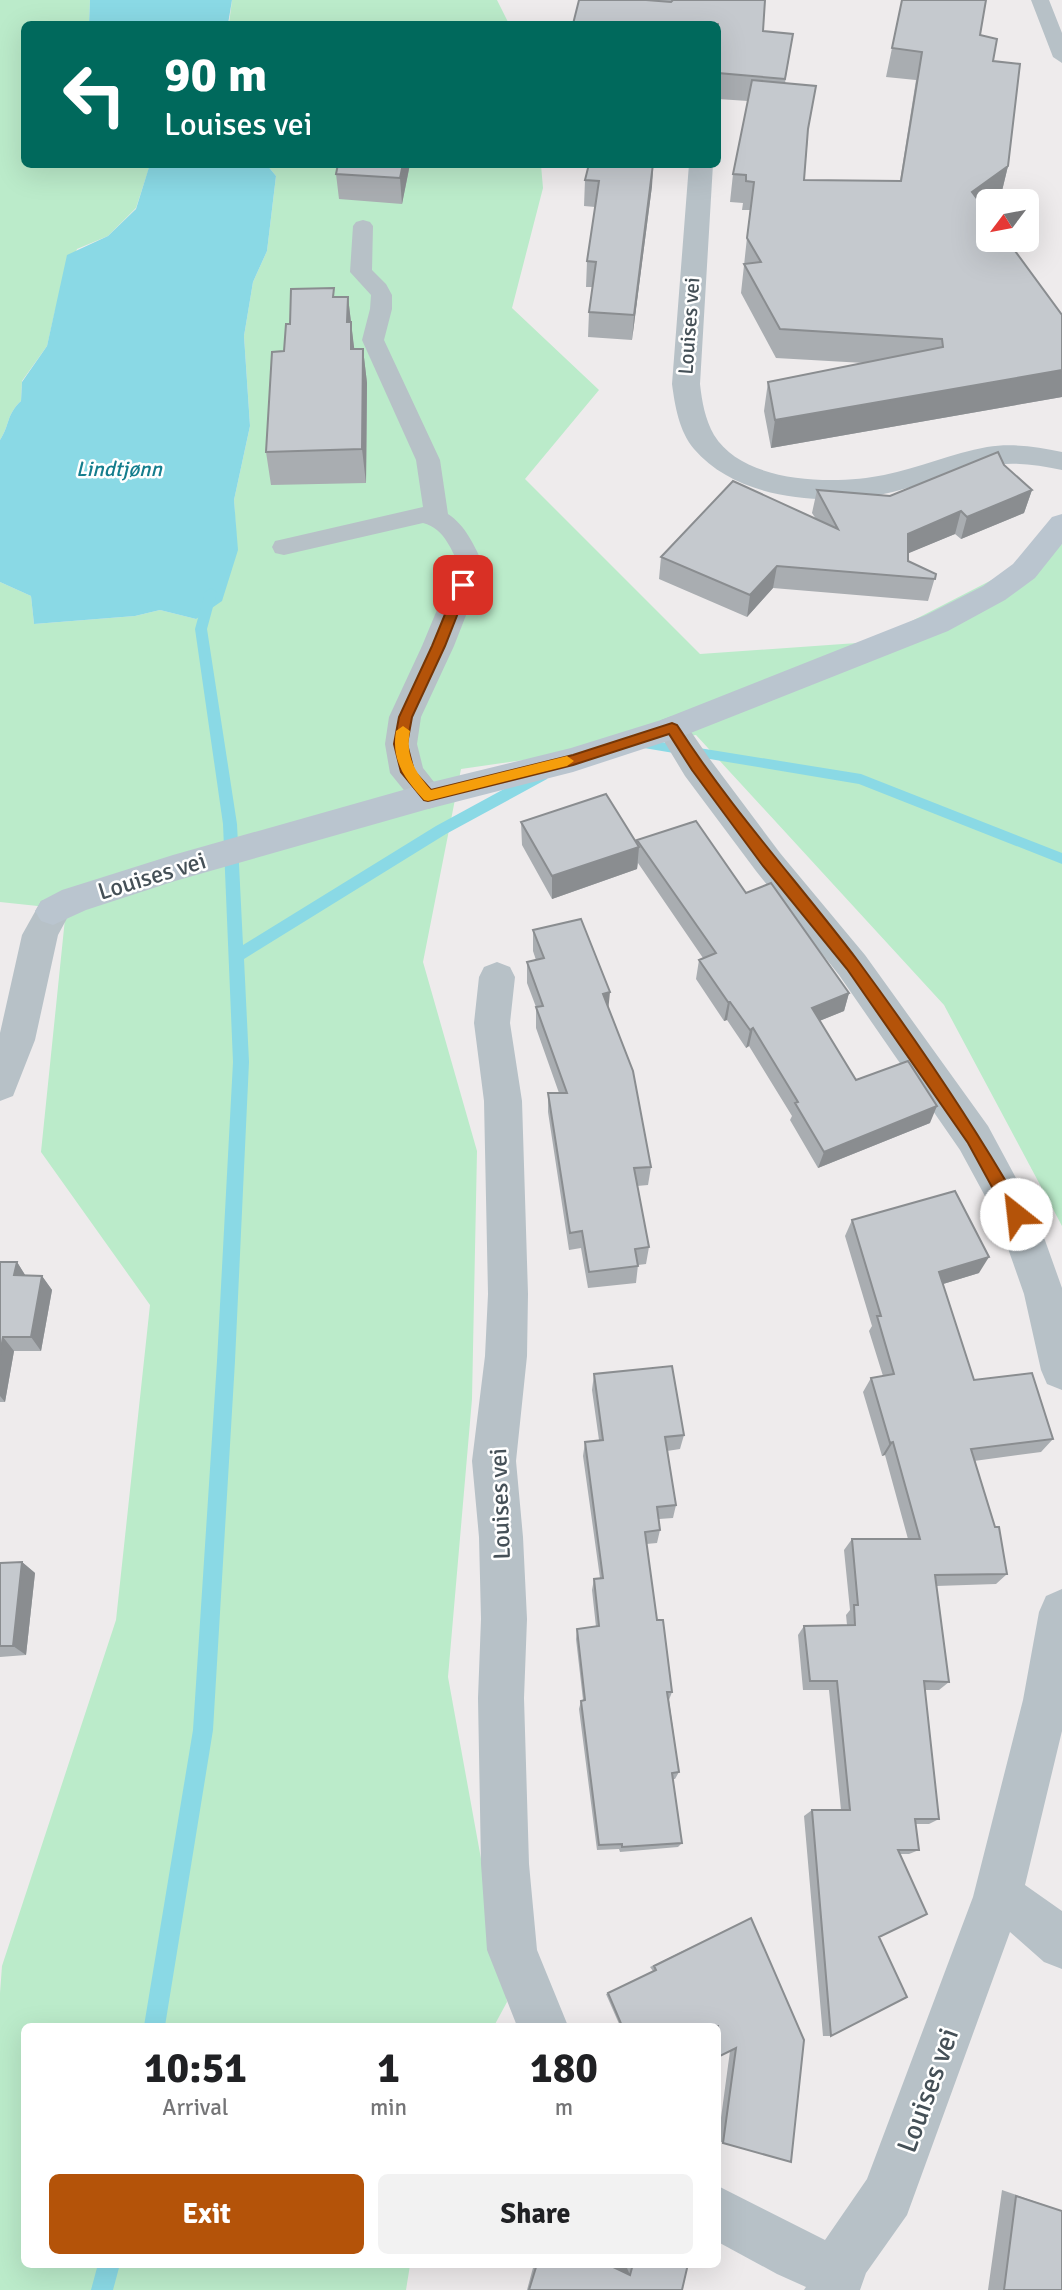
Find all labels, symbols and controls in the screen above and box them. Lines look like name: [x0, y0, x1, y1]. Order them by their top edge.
text: 90 m: [164, 45, 267, 105]
icon: left: [49, 49, 140, 140]
text: Louises vei: [164, 105, 312, 144]
north arrow: [976, 189, 1040, 252]
map controls: [976, 189, 1039, 252]
street label: Louises vei: [673, 277, 705, 375]
water label: Lindtjønn: [76, 456, 163, 482]
pin: [433, 555, 493, 615]
icon: arrive: [444, 566, 482, 604]
street label: Louises vei: [94, 845, 210, 907]
position arrow: [979, 1177, 1053, 1251]
street label: Louises vei: [483, 1448, 517, 1560]
street label: Louises vei: [890, 2023, 966, 2157]
text: 10:51: [144, 2043, 247, 2094]
text: 1: [377, 2043, 400, 2094]
text: 180: [530, 2043, 598, 2094]
text: Arrival: [162, 2093, 229, 2122]
text: min: [370, 2093, 407, 2122]
text: m: [555, 2093, 573, 2122]
button: Exit: [49, 2174, 364, 2254]
button: Share: [378, 2174, 693, 2254]

